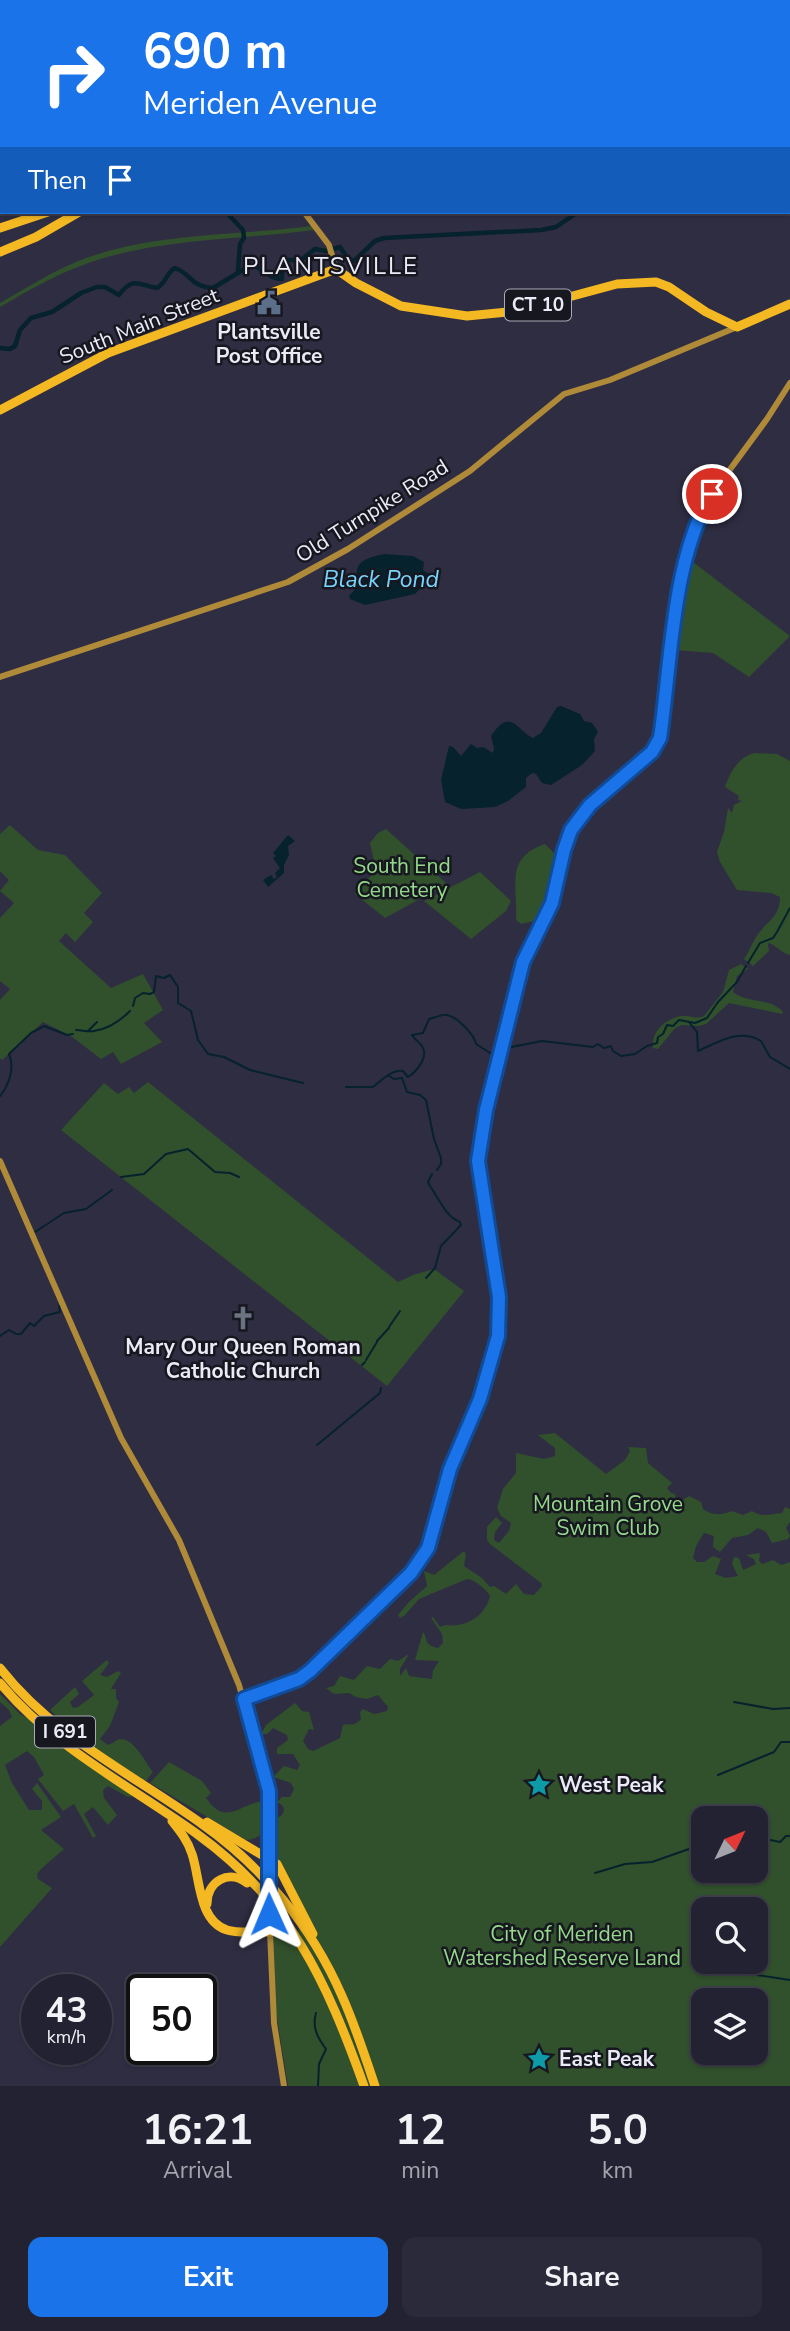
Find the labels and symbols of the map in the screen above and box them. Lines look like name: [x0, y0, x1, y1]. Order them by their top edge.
district label: PLANTSVILLE: [243, 250, 419, 282]
street label: South Main Street: [55, 281, 223, 371]
public building icon: Plantsville Post Office: [255, 289, 283, 317]
road number: CT 10: [505, 290, 571, 320]
place label: Plantsville Post Office: [216, 318, 322, 370]
street label: Old Turnpike Road: [290, 453, 454, 569]
pin: [682, 464, 742, 524]
water label: Black Pond: [323, 564, 440, 595]
park label: South End Cemetery: [353, 852, 451, 904]
church icon: Mary Our Queen Roman Catholic Church: [229, 1304, 257, 1332]
place label: Mary Our Queen Roman Catholic Church: [125, 1333, 361, 1385]
park label: Mountain Grove Swim Club: [533, 1490, 683, 1542]
road number: I 691: [35, 1716, 95, 1748]
place icon: West Peak: [525, 1771, 553, 1799]
place label: West Peak: [559, 1771, 664, 1799]
north arrow: [691, 1806, 768, 1883]
position arrow: [232, 1877, 306, 1951]
park label: City of Meriden Watershed Reserve Land: [443, 1920, 681, 1972]
speed limit sign: 50: [126, 1974, 217, 2065]
place icon: East Peak: [525, 2045, 553, 2073]
place label: East Peak: [559, 2045, 655, 2073]

